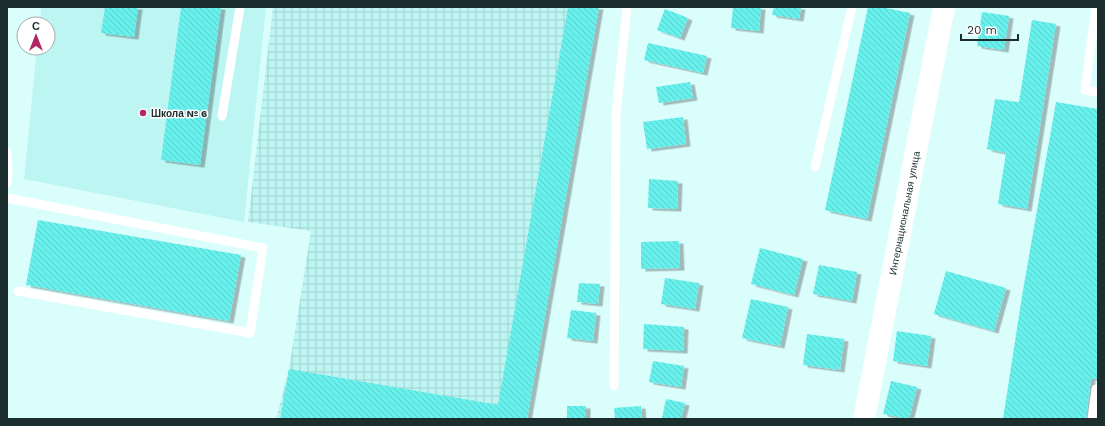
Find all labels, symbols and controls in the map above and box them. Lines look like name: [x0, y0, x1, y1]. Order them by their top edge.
north arrow: [16, 16, 56, 56]
scale bar: [961, 16, 1018, 42]
text: С: [32, 20, 40, 33]
text: 20 m: [967, 23, 997, 37]
marker: Школа № 6: [138, 108, 148, 118]
place label: Школа № 6: [151, 108, 207, 119]
street label: Интернациональная улица: [887, 150, 922, 276]

